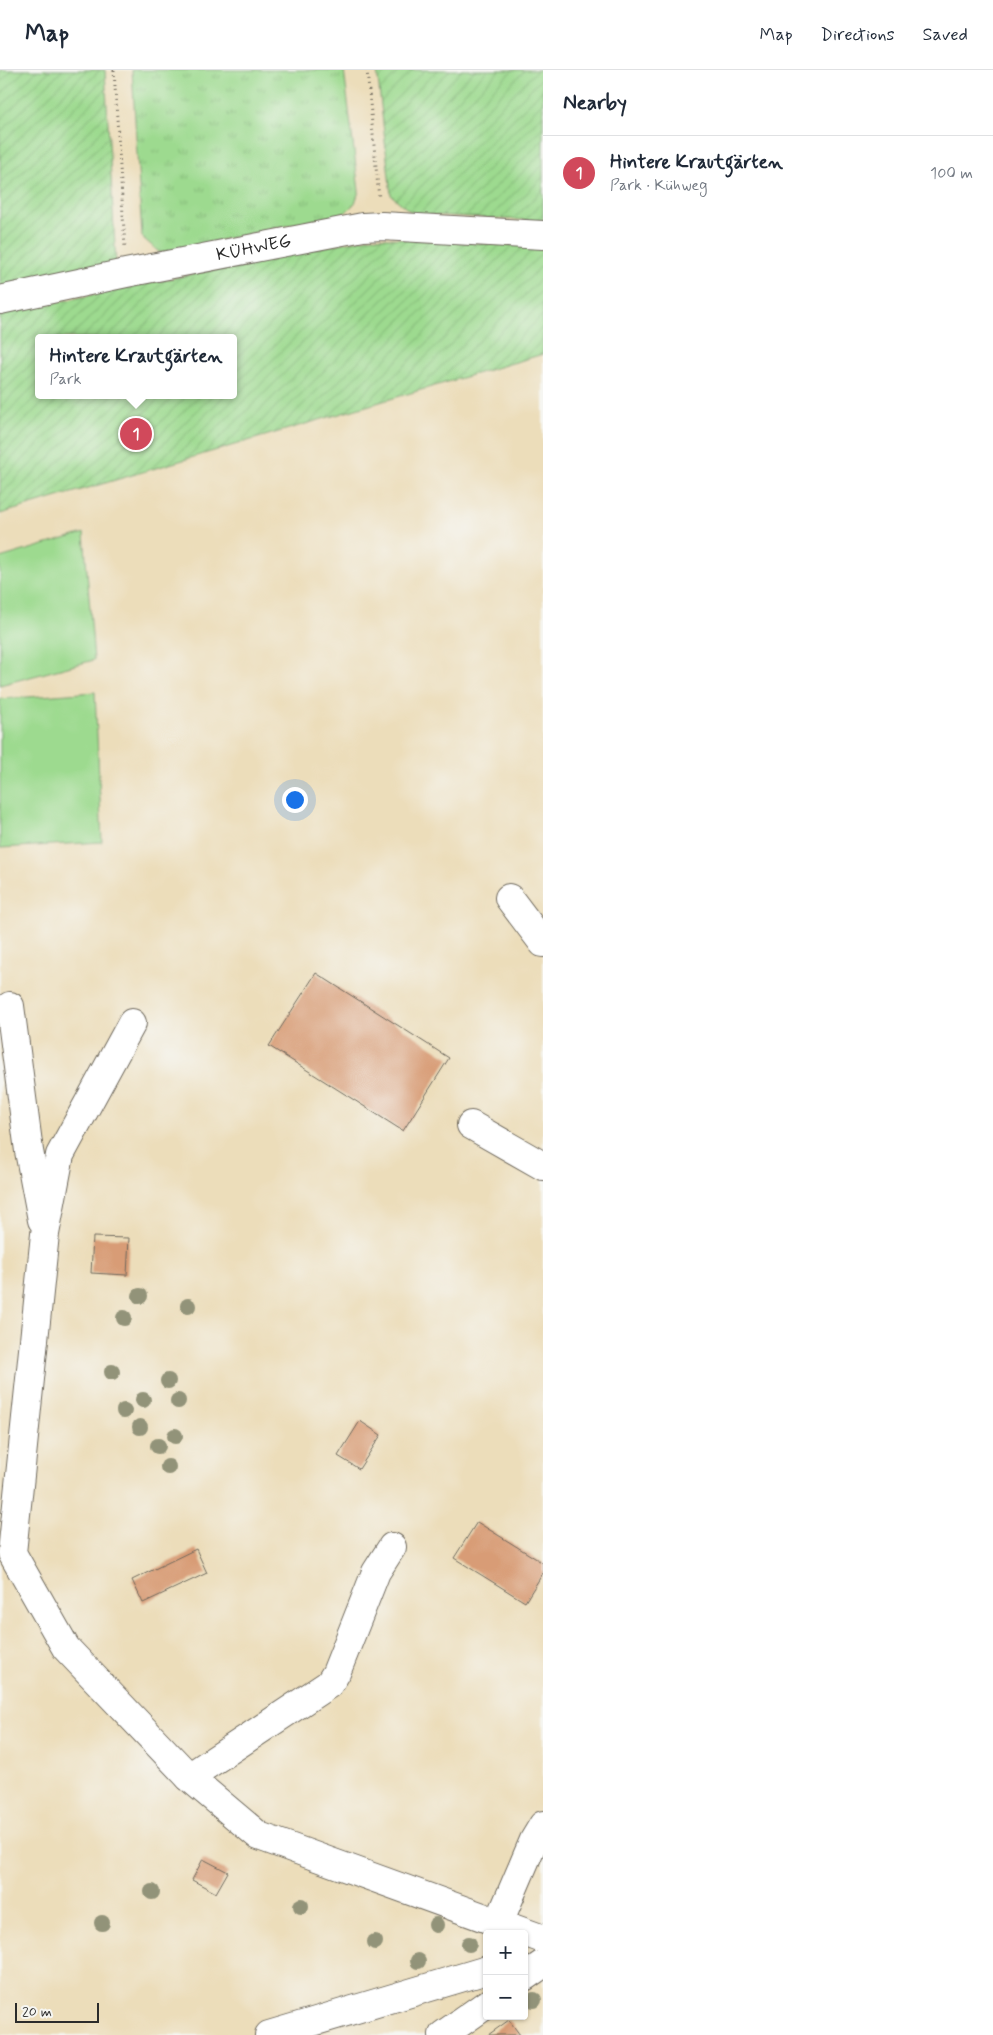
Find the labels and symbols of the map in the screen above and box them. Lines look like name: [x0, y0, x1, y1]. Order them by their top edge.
street label: KÜHWEG: [214, 229, 293, 267]
pin: 1: [120, 415, 152, 453]
your location: [282, 787, 308, 813]
scale bar: [15, 2000, 99, 2023]

